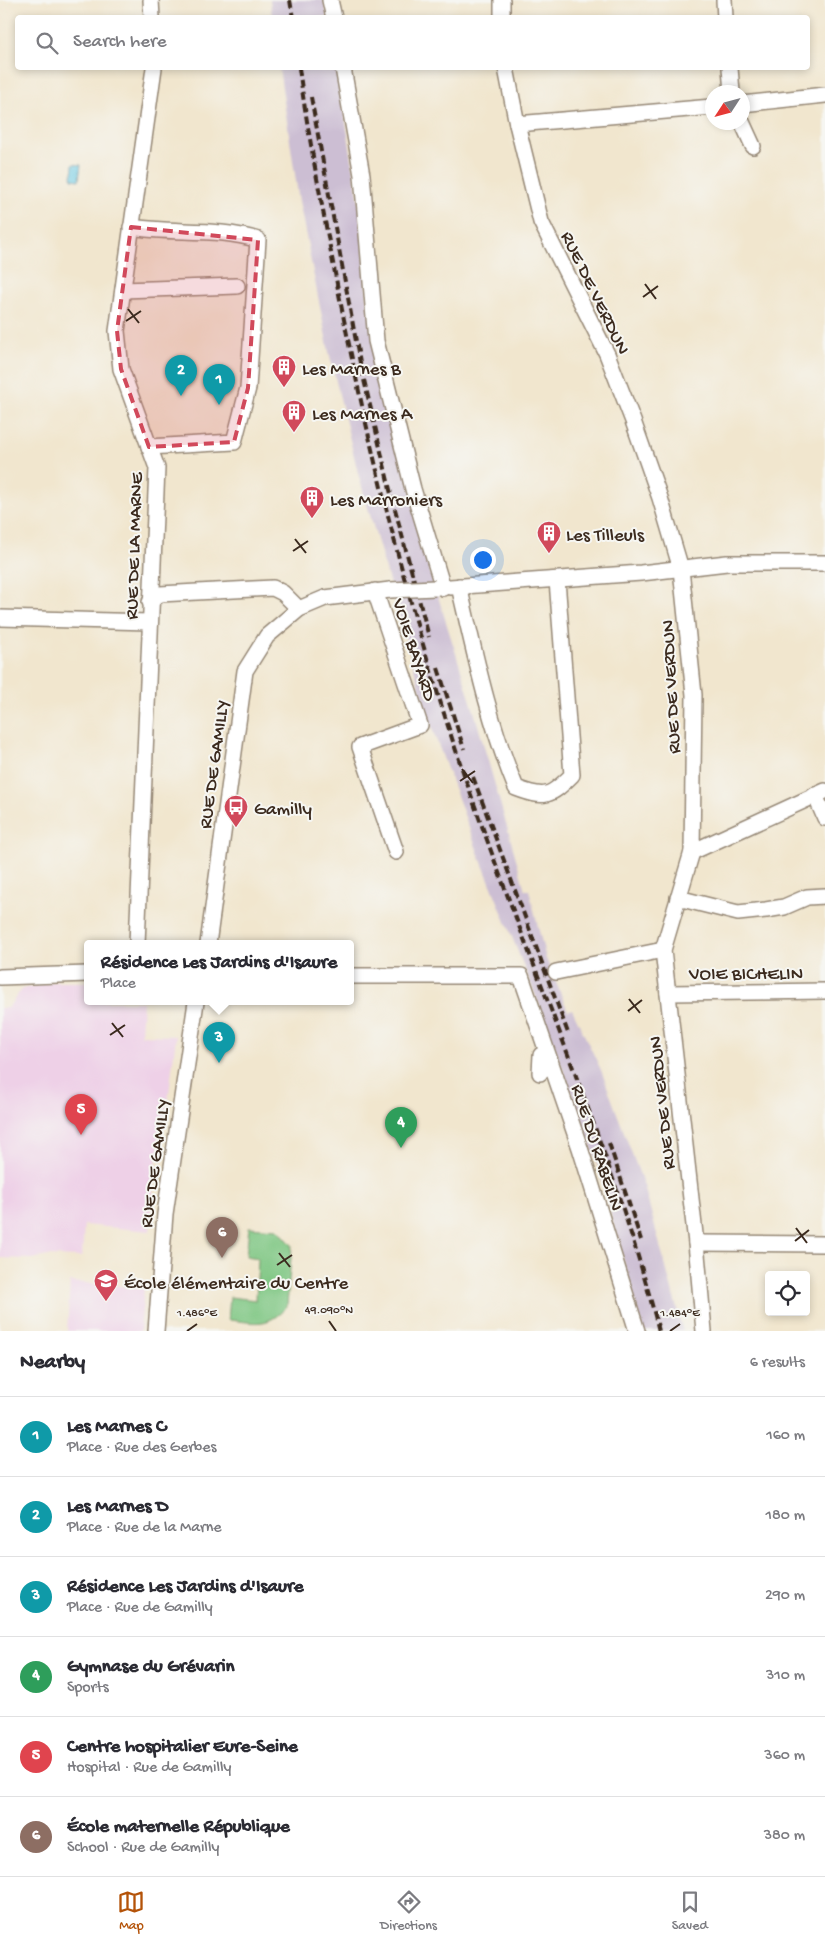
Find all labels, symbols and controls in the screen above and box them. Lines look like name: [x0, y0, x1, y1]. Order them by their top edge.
search box: [15, 15, 810, 70]
icon: search: [33, 29, 61, 57]
text: Search here: [73, 31, 167, 54]
north arrow: [705, 85, 750, 130]
street label: RUE DE VERDUN: [554, 228, 634, 359]
building icon: Les Marnes B: [271, 354, 297, 388]
pin: 2: [165, 355, 197, 396]
place label: Les Marnes B: [302, 359, 402, 382]
pin: 1: [203, 364, 235, 405]
building icon: Les Marnes A: [281, 399, 307, 433]
place label: Les Marnes A: [312, 404, 414, 427]
street label: RUE DE LA MARNE: [121, 471, 150, 620]
building icon: Les Marroniers: [299, 485, 325, 519]
place label: Les Marroniers: [330, 490, 443, 513]
building icon: Les Tilleuls: [536, 520, 562, 554]
place label: Les Tilleuls: [566, 525, 645, 548]
your location: [470, 547, 496, 573]
street label: VOIE BAYARD: [385, 595, 440, 705]
street label: RUE DE VERDUN: [658, 619, 687, 754]
street label: RUE DE GAMILLY: [195, 699, 236, 830]
bus stop icon: Gamilly: [223, 794, 249, 828]
place label: Gamilly: [254, 799, 313, 822]
popup: [84, 940, 354, 1005]
text: Résidence Les Jardins d'Isaure: [101, 952, 337, 975]
street label: VOIE BICHELIN: [688, 964, 803, 987]
text: Place: [101, 975, 136, 994]
pin: 3: [203, 1022, 235, 1063]
street label: RUE DE VERDUN: [645, 1035, 682, 1171]
street label: RUE DU RABELIN: [564, 1082, 627, 1214]
pin: 5: [65, 1094, 97, 1135]
street label: RUE DE GAMILLY: [136, 1098, 177, 1229]
pin: 4: [385, 1107, 417, 1148]
pin: 6: [206, 1217, 238, 1258]
school or university icon: École élémentaire du Centre: [93, 1268, 119, 1302]
map controls: [765, 1271, 810, 1316]
button: locate: [765, 1271, 810, 1316]
place label: École élémentaire du Centre: [124, 1273, 348, 1296]
text: 49.090°N: [305, 1304, 353, 1318]
text: 1.486°E: [176, 1307, 217, 1321]
text: 1.484°E: [659, 1307, 700, 1321]
text: Nearby: [20, 1351, 85, 1376]
text: 6 results: [750, 1354, 805, 1373]
text: Les Marnes C: [67, 1416, 166, 1439]
text: 1: [33, 1427, 39, 1446]
text: 160 m: [766, 1427, 805, 1446]
text: Place · Rue des Gerbes: [67, 1439, 216, 1458]
text: Les Marnes D: [67, 1496, 168, 1519]
text: 2: [32, 1507, 40, 1526]
text: 180 m: [766, 1507, 805, 1526]
text: Place · Rue de la Marne: [67, 1519, 222, 1538]
text: Résidence Les Jardins d'Isaure: [67, 1576, 304, 1599]
text: 3: [32, 1587, 40, 1606]
text: 290 m: [765, 1587, 805, 1606]
text: Place · Rue de Gamilly: [67, 1599, 213, 1618]
text: Gymnase du Grévarin: [67, 1656, 235, 1679]
text: 4: [32, 1667, 40, 1686]
text: 310 m: [766, 1667, 805, 1686]
text: Sports: [67, 1679, 109, 1698]
text: Centre hospitalier Eure-Seine: [67, 1736, 298, 1759]
text: 5: [32, 1747, 40, 1766]
text: 360 m: [764, 1747, 805, 1766]
text: Hospital · Rue de Gamilly: [67, 1759, 231, 1778]
text: École maternelle République: [67, 1816, 290, 1839]
text: 6: [32, 1827, 40, 1846]
text: 380 m: [764, 1827, 805, 1846]
text: School · Rue de Gamilly: [67, 1839, 219, 1858]
tab: Map: [117, 1888, 145, 1935]
tab: Directions: [380, 1888, 437, 1935]
tab: Saved: [672, 1888, 708, 1935]

